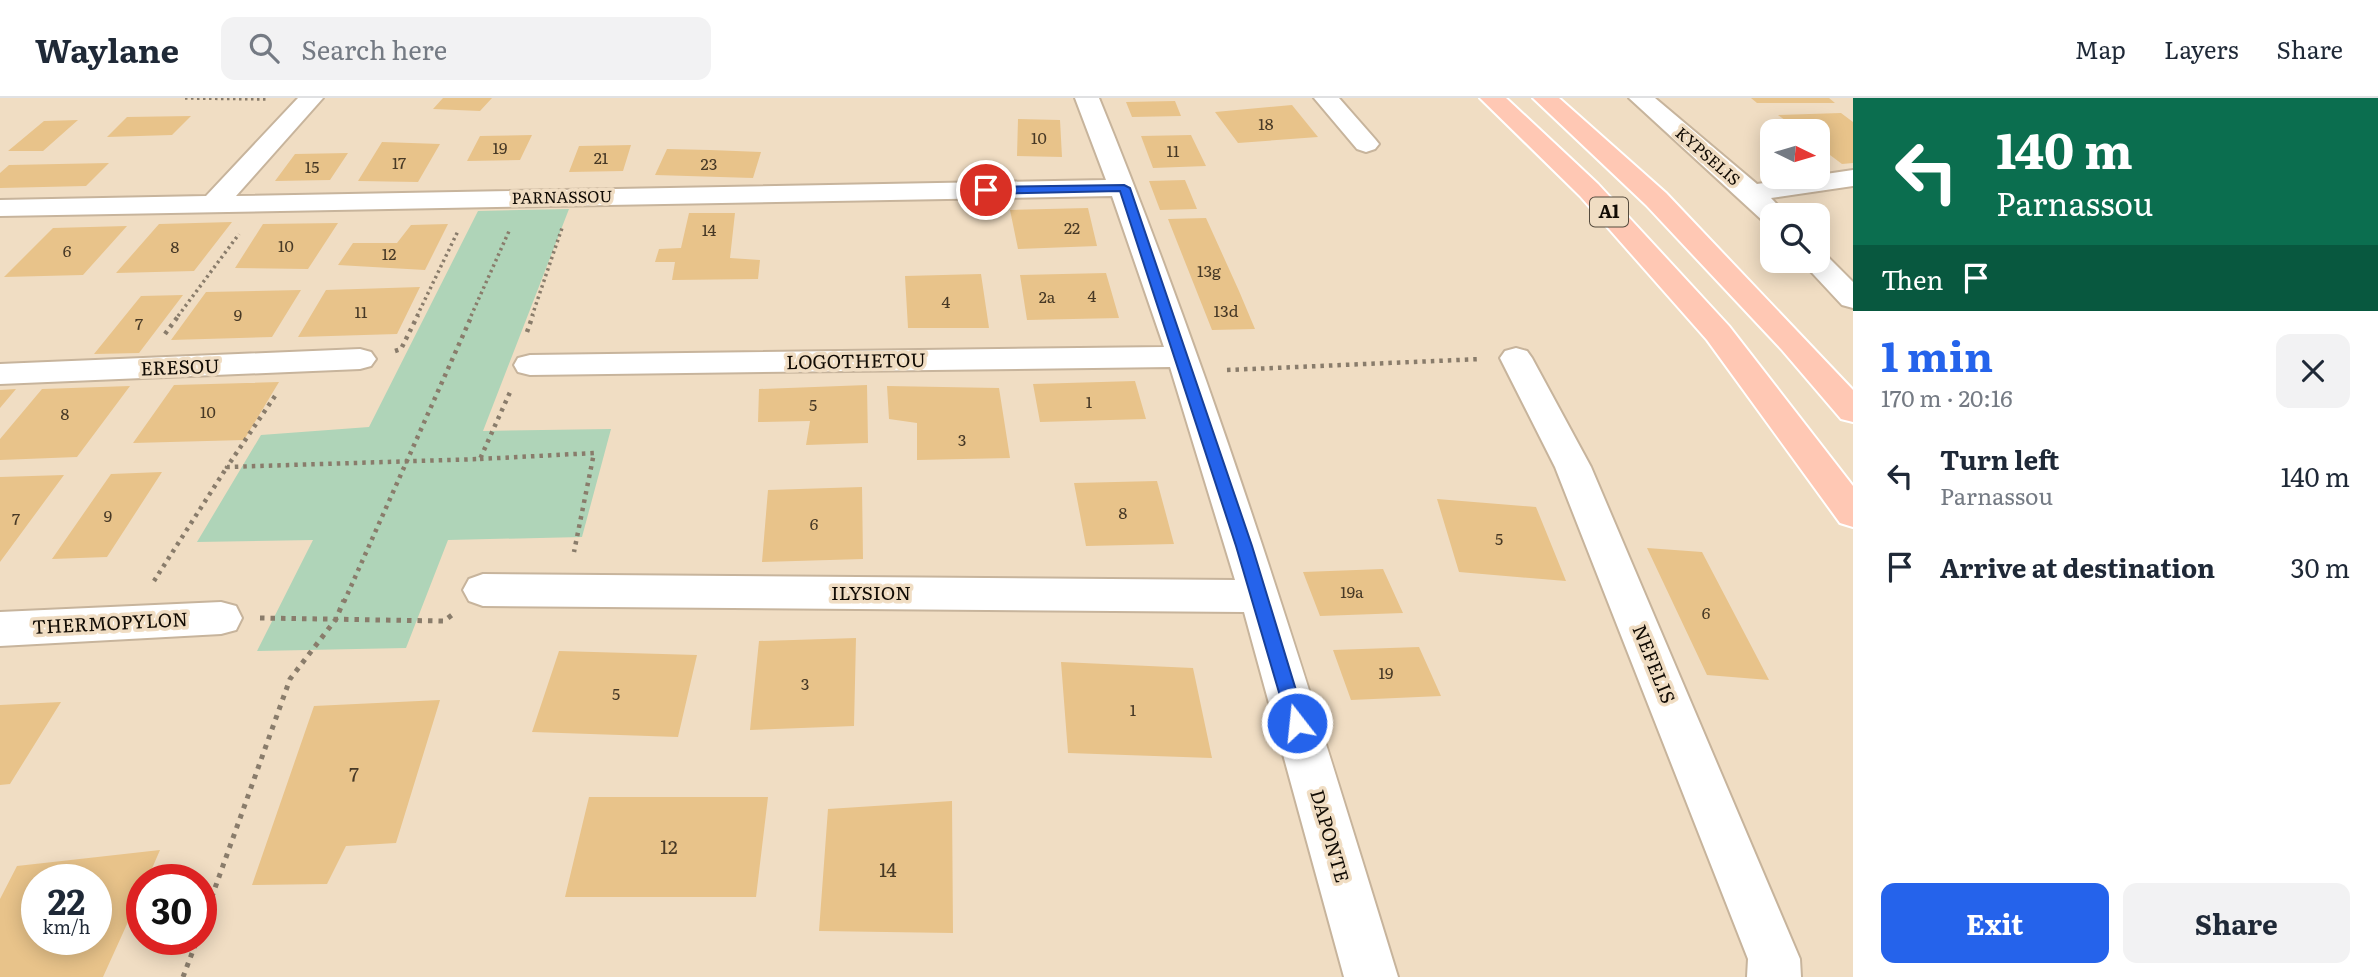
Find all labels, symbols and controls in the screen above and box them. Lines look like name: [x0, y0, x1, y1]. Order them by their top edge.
search box: [221, 17, 711, 80]
text: Waylane: [35, 24, 179, 73]
icon: search: [245, 29, 283, 67]
text: Search here: [301, 29, 447, 68]
text: Map: [2075, 31, 2126, 66]
text: Layers: [2164, 31, 2238, 66]
text: Share: [2276, 31, 2343, 66]
house number: 18: [1258, 111, 1274, 135]
text: 140 m: [1996, 111, 2133, 184]
north arrow: [1760, 119, 1830, 189]
map controls: [1760, 119, 1830, 273]
street label: KYPSELIS: [1671, 120, 1746, 190]
house number: 10: [1031, 125, 1047, 149]
icon: left: [1881, 126, 1972, 217]
house number: 19: [493, 135, 507, 159]
house number: 11: [1166, 138, 1180, 162]
house number: 21: [594, 145, 609, 169]
house number: 17: [392, 150, 406, 174]
house number: 23: [701, 151, 717, 175]
house number: 15: [305, 154, 319, 178]
pin: [956, 160, 1016, 220]
icon: arrive: [967, 171, 1005, 209]
text: Parnassou: [1996, 178, 2153, 226]
street label: PARNASSOU: [511, 183, 613, 209]
road number: A1: [1590, 198, 1628, 226]
button: search: [1760, 203, 1830, 273]
house number: 22: [1064, 215, 1080, 239]
house number: 14: [702, 217, 717, 241]
house number: 10: [278, 233, 294, 257]
house number: 8: [171, 234, 180, 258]
house number: 6: [63, 238, 72, 262]
house number: 12: [382, 241, 396, 265]
house number: 13g: [1197, 258, 1221, 282]
text: Then: [1881, 259, 1943, 298]
icon: arrive: [1957, 259, 1995, 297]
house number: 4: [1088, 283, 1097, 307]
house number: 2a: [1039, 284, 1056, 308]
house number: 4: [942, 289, 951, 313]
house number: 13d: [1214, 298, 1239, 322]
house number: 11: [354, 299, 368, 323]
house number: 9: [234, 302, 242, 326]
house number: 7: [135, 311, 143, 335]
text: 1 min: [1881, 323, 1993, 385]
button: close: [2276, 334, 2350, 408]
street label: LOGOTHETOU: [786, 345, 926, 375]
street label: ERESOU: [140, 351, 220, 381]
text: 170 m · 20:16: [1881, 380, 2013, 414]
house number: 1: [1086, 389, 1093, 413]
house number: 5: [809, 392, 817, 416]
house number: 10: [200, 399, 216, 423]
house number: 8: [61, 401, 70, 425]
house number: 3: [958, 427, 966, 451]
text: Turn left: [1940, 439, 2059, 478]
text: 140 m: [2281, 456, 2350, 495]
icon: left: [1881, 457, 1919, 495]
text: Parnassou: [1940, 478, 2053, 512]
house number: 8: [1119, 500, 1128, 524]
house number: 9: [104, 503, 112, 527]
house number: 7: [12, 506, 20, 530]
house number: 6: [810, 511, 819, 535]
house number: 5: [1495, 526, 1503, 550]
text: Arrive at destination: [1940, 547, 2215, 586]
text: 30 m: [2290, 547, 2350, 586]
icon: arrive: [1881, 548, 1919, 586]
street label: ILYSION: [831, 578, 911, 606]
house number: 19a: [1340, 579, 1364, 603]
house number: 6: [1702, 600, 1711, 624]
street label: THERMOPYLON: [31, 604, 189, 640]
street label: NEFELIS: [1626, 620, 1683, 707]
house number: 19: [1379, 660, 1393, 684]
house number: 3: [801, 671, 809, 695]
house number: 5: [612, 681, 620, 705]
position arrow: [1260, 686, 1334, 760]
house number: 1: [1130, 697, 1137, 721]
house number: 7: [349, 759, 359, 787]
street label: DAPONTE: [1304, 786, 1358, 885]
house number: 12: [660, 832, 678, 860]
house number: 14: [879, 855, 897, 883]
speed limit sign: 30: [126, 864, 217, 955]
text: 22: [48, 874, 85, 926]
button: Exit: [1881, 883, 2109, 963]
button: Share: [2123, 883, 2350, 963]
text: km/h: [43, 913, 90, 940]

